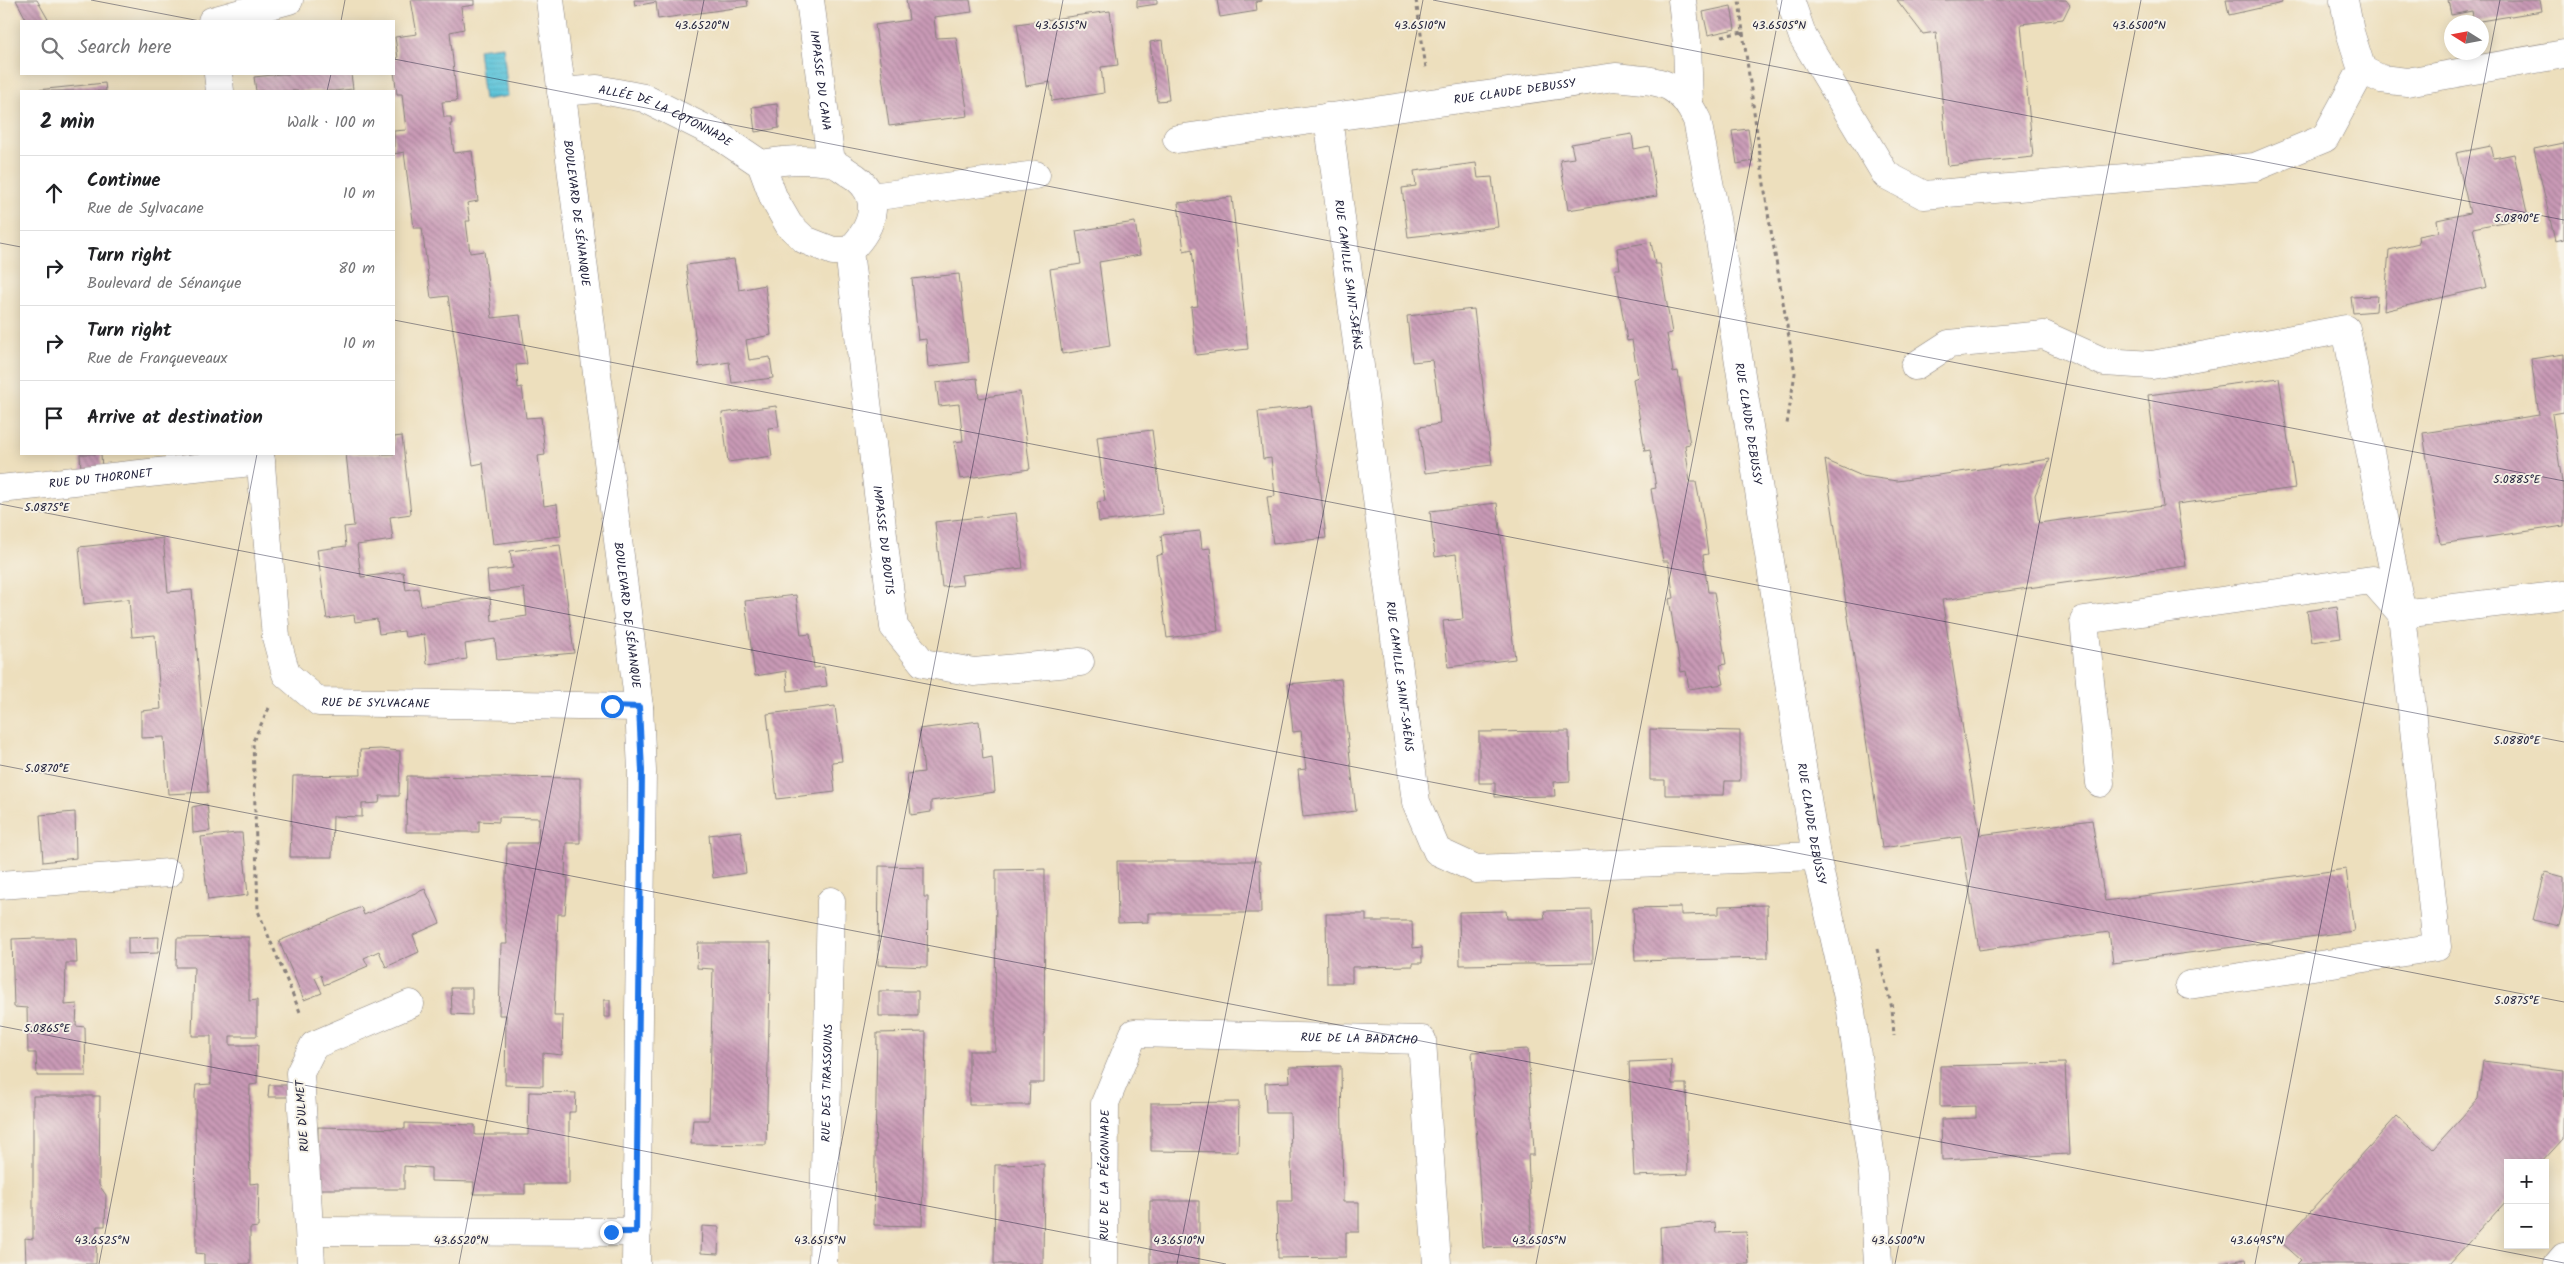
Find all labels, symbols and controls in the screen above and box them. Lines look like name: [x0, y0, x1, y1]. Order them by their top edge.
north arrow: [2444, 15, 2489, 60]
text: 43.6520°N: [675, 16, 729, 35]
text: 43.6515°N: [1035, 16, 1087, 35]
text: 43.6510°N: [1394, 16, 1446, 35]
text: 43.6505°N: [1752, 16, 1806, 35]
text: 43.6500°N: [2112, 16, 2166, 35]
search box: [20, 20, 395, 75]
street label: IMPASSE DU CANA: [804, 29, 836, 132]
text: Search here: [78, 33, 172, 63]
icon: search: [38, 34, 66, 62]
street label: RUE CLAUDE DEBUSSY: [1452, 74, 1578, 110]
street label: ALLÉE DE LA COTONNADE: [597, 80, 737, 152]
text: 2 min: [40, 106, 95, 139]
text: Walk · 100 m: [287, 110, 375, 135]
street label: BOULEVARD DE SÉNANQUE: [558, 139, 595, 289]
text: Continue: [87, 166, 160, 196]
icon: ahead: [40, 179, 68, 207]
text: 10 m: [343, 181, 375, 206]
text: Rue de Sylvacane: [87, 196, 204, 221]
street label: RUE CAMILLE SAINT-SAËNS: [1329, 198, 1367, 352]
text: 5.0890°E: [2494, 209, 2541, 228]
text: Turn right: [87, 241, 172, 271]
icon: right: [40, 254, 68, 282]
text: 80 m: [338, 256, 375, 281]
text: Boulevard de Sénanque: [87, 271, 241, 296]
text: Turn right: [87, 316, 172, 346]
icon: right: [40, 329, 68, 357]
text: 10 m: [343, 331, 375, 356]
text: Rue de Franqueveaux: [87, 346, 227, 371]
street label: RUE CLAUDE DEBUSSY: [1729, 361, 1767, 487]
text: Arrive at destination: [87, 403, 263, 433]
icon: arrive: [40, 404, 68, 432]
street label: RUE DU THORONET: [48, 464, 155, 494]
text: 5.0885°E: [2493, 470, 2542, 489]
street label: IMPASSE DU BOUTIS: [867, 484, 899, 596]
text: 5.0875°E: [24, 498, 71, 517]
street label: BOULEVARD DE SÉNANQUE: [608, 541, 646, 691]
street label: RUE CAMILLE SAINT-SAËNS: [1380, 600, 1419, 753]
street label: RUE DE SYLVACANE: [321, 693, 431, 714]
route start: [601, 695, 624, 718]
text: 5.0880°E: [2494, 731, 2541, 750]
text: 5.0870°E: [24, 759, 71, 778]
street label: RUE CLAUDE DEBUSSY: [1792, 761, 1831, 887]
text: 5.0875°E: [2494, 991, 2541, 1010]
text: 5.0865°E: [24, 1019, 71, 1038]
street label: RUE DES TIRASSOUNS: [817, 1023, 838, 1142]
street label: RUE DE LA BADACHO: [1300, 1028, 1418, 1050]
street label: RUE D'ULMET: [290, 1078, 314, 1153]
street label: RUE DE LA PÉGONNADE: [1095, 1109, 1115, 1241]
map controls: [2504, 1159, 2549, 1249]
button: +: [2504, 1159, 2549, 1204]
button: −: [2504, 1204, 2549, 1249]
route end: [600, 1221, 623, 1244]
text: 43.6525°N: [74, 1231, 130, 1250]
text: 43.6520°N: [434, 1231, 488, 1250]
text: 43.6515°N: [794, 1231, 846, 1250]
text: 43.6510°N: [1153, 1231, 1205, 1250]
text: 43.6505°N: [1512, 1231, 1566, 1250]
text: 43.6500°N: [1871, 1231, 1925, 1250]
text: 43.6495°N: [2230, 1231, 2284, 1250]

